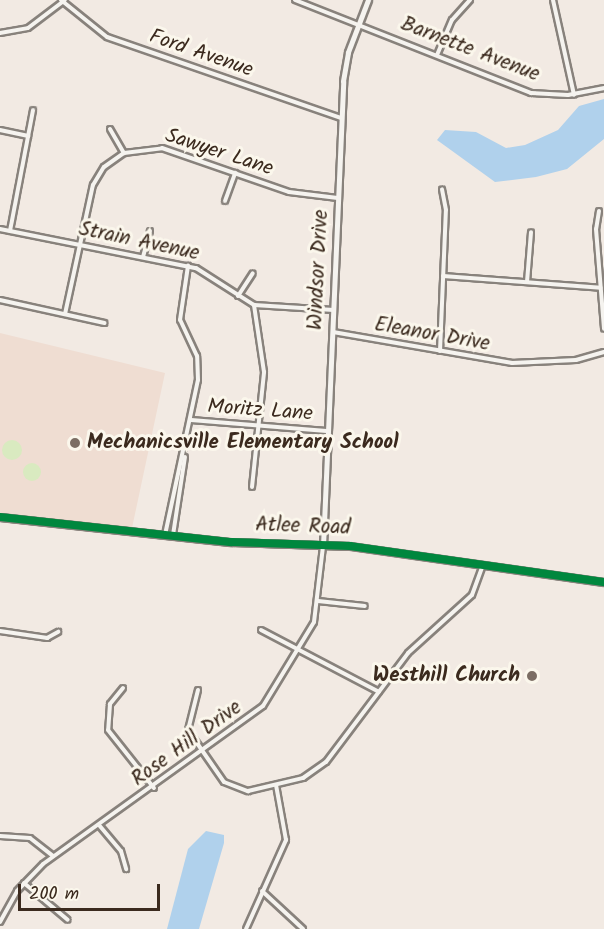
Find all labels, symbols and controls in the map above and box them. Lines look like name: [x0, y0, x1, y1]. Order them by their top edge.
street label: Barnette Avenue: [397, 12, 543, 88]
street label: Ford Avenue: [146, 24, 256, 84]
street label: Sawyer Lane: [162, 124, 276, 182]
street label: Windsor Drive: [303, 209, 335, 331]
street label: Strain Avenue: [76, 217, 202, 267]
street label: Eleanor Drive: [372, 312, 492, 358]
street label: Moritz Lane: [206, 395, 314, 427]
place label: Mechanicsville Elementary School: [87, 430, 399, 456]
marker: Mechanicsville Elementary School: [68, 436, 82, 450]
street label: Atlee Road: [255, 513, 351, 541]
place label: Westhill Church: [373, 663, 520, 689]
marker: Westhill Church: [525, 669, 539, 683]
street label: Rose Hill Drive: [127, 696, 247, 792]
scale bar: [21, 872, 164, 910]
text: 200 m: [29, 880, 79, 909]

